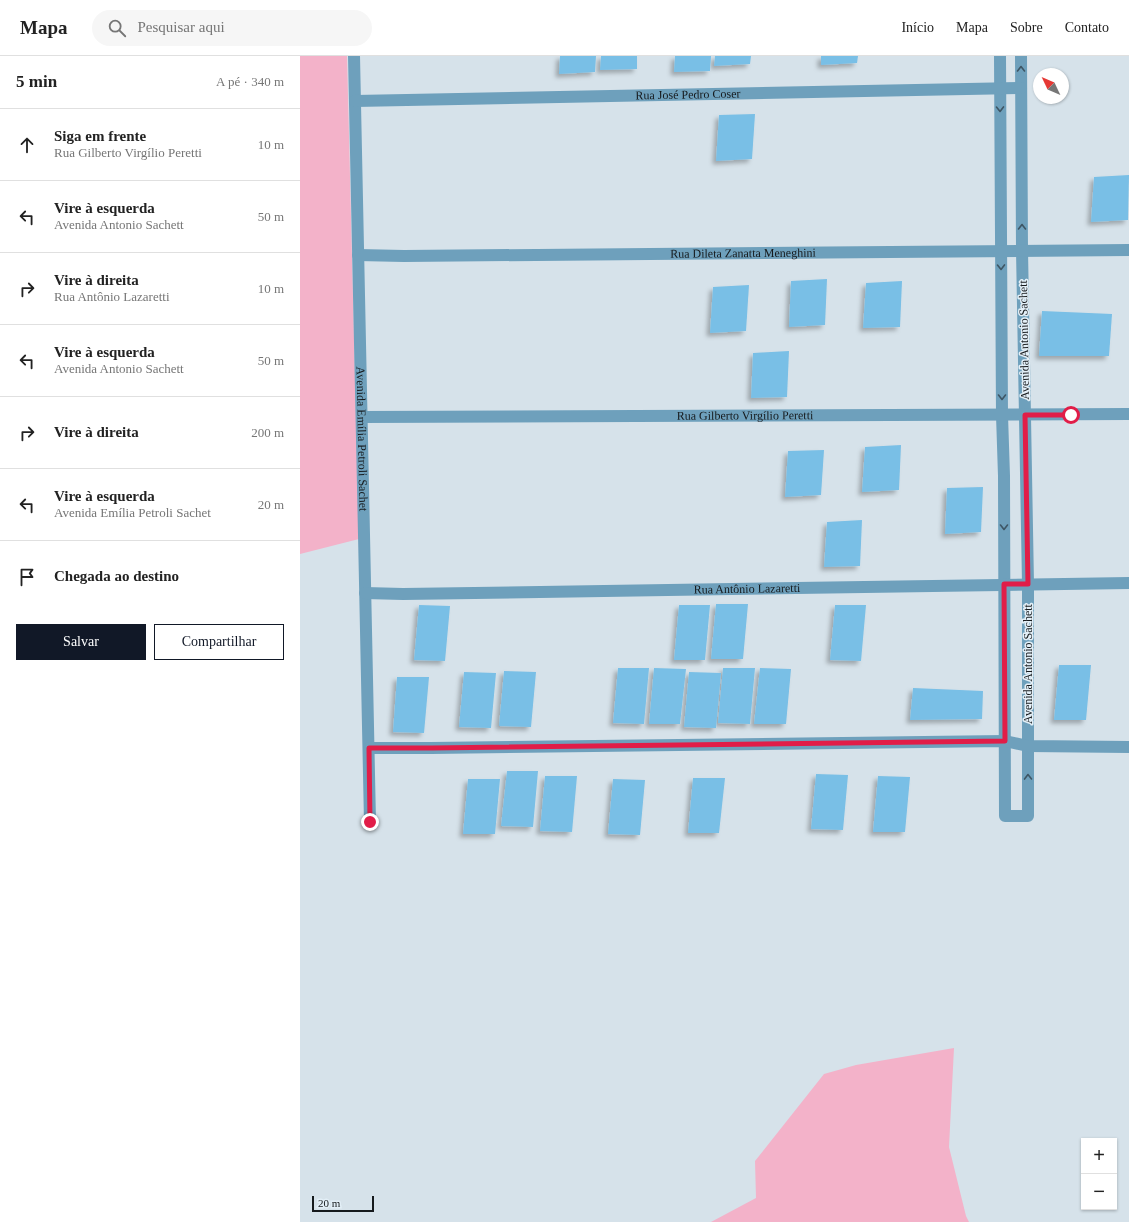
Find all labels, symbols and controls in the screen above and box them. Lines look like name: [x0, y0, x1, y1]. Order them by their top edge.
search box: [92, 10, 372, 46]
text: Mapa: [20, 17, 68, 38]
icon: search: [106, 17, 128, 39]
text: Pesquisar aqui: [138, 19, 225, 35]
text: Início: [901, 20, 934, 35]
text: Mapa: [956, 20, 988, 35]
text: Sobre: [1010, 20, 1043, 35]
text: Contato: [1065, 20, 1109, 35]
one-way arrow: [1017, 66, 1025, 72]
north arrow: [1033, 68, 1069, 104]
text: 5 min: [16, 72, 57, 91]
text: A pé · 340 m: [216, 74, 284, 89]
street label: Rua José Pedro Coser: [635, 86, 741, 103]
one-way arrow: [996, 106, 1004, 112]
text: Siga em frente: [54, 128, 146, 144]
icon: ahead: [16, 134, 38, 156]
text: 10 m: [258, 137, 284, 152]
text: Rua Gilberto Virgílio Peretti: [54, 145, 202, 160]
text: Vire à esquerda: [54, 200, 155, 216]
icon: left: [16, 206, 38, 228]
text: 50 m: [258, 209, 284, 224]
text: Avenida Antonio Sachett: [54, 217, 184, 232]
one-way arrow: [1018, 224, 1026, 230]
street label: Rua Dileta Zanatta Meneghini: [670, 246, 817, 261]
one-way arrow: [997, 264, 1005, 270]
text: Vire à direita: [54, 272, 139, 288]
icon: right: [16, 278, 38, 300]
street label: Avenida Antonio Sachett: [1016, 279, 1032, 400]
text: 10 m: [258, 281, 284, 296]
text: Rua Antônio Lazaretti: [54, 289, 170, 304]
text: Vire à esquerda: [54, 344, 155, 360]
icon: left: [16, 350, 38, 372]
text: 50 m: [258, 353, 284, 368]
text: Avenida Antonio Sachett: [54, 361, 184, 376]
street label: Avenida Emília Petroli Sachet: [353, 366, 371, 512]
one-way arrow: [998, 394, 1006, 400]
route start: [1062, 406, 1080, 424]
street label: Rua Gilberto Virgílio Peretti: [677, 408, 814, 423]
icon: right: [16, 422, 38, 444]
text: Vire à direita: [54, 424, 139, 440]
text: 200 m: [251, 425, 284, 440]
text: Vire à esquerda: [54, 488, 155, 504]
icon: left: [16, 494, 38, 516]
text: 20 m: [258, 497, 284, 512]
text: Avenida Emília Petroli Sachet: [54, 505, 211, 520]
one-way arrow: [1000, 524, 1008, 530]
icon: arrive: [16, 566, 38, 588]
text: Chegada ao destino: [54, 568, 179, 584]
street label: Rua Antônio Lazaretti: [693, 581, 801, 597]
street label: Avenida Antonio Sachett: [1021, 603, 1035, 724]
button: Salvar: [16, 624, 146, 660]
button: Compartilhar: [154, 624, 284, 660]
one-way arrow: [1024, 774, 1032, 780]
route end: [361, 813, 379, 831]
map controls: [1081, 1138, 1117, 1210]
button: +: [1081, 1138, 1117, 1174]
button: −: [1081, 1174, 1117, 1210]
scale bar: [312, 1194, 374, 1213]
text: 20 m: [318, 1197, 340, 1209]

